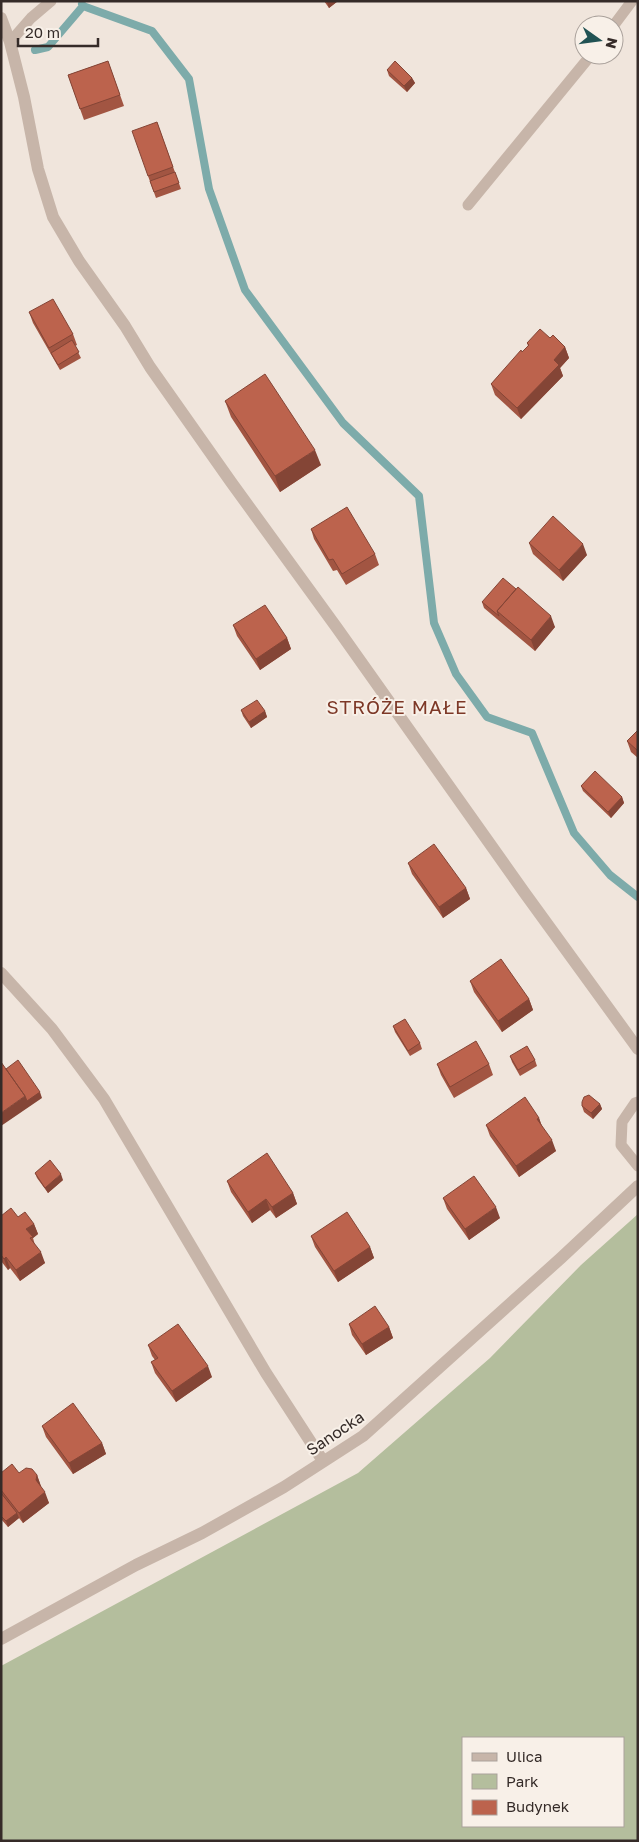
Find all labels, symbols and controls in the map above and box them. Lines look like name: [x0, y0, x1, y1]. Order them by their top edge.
scale bar: [18, 15, 98, 47]
north arrow: [574, 15, 624, 65]
text: 20 m: [25, 23, 60, 41]
text: N: [603, 36, 622, 50]
district label: STRÓŻE MAŁE: [326, 695, 468, 718]
street label: Sanocka: [302, 1406, 368, 1460]
legend: [462, 1737, 624, 1827]
text: Ulica: [506, 1747, 542, 1765]
text: Park: [506, 1772, 539, 1790]
text: Budynek: [506, 1797, 570, 1815]

